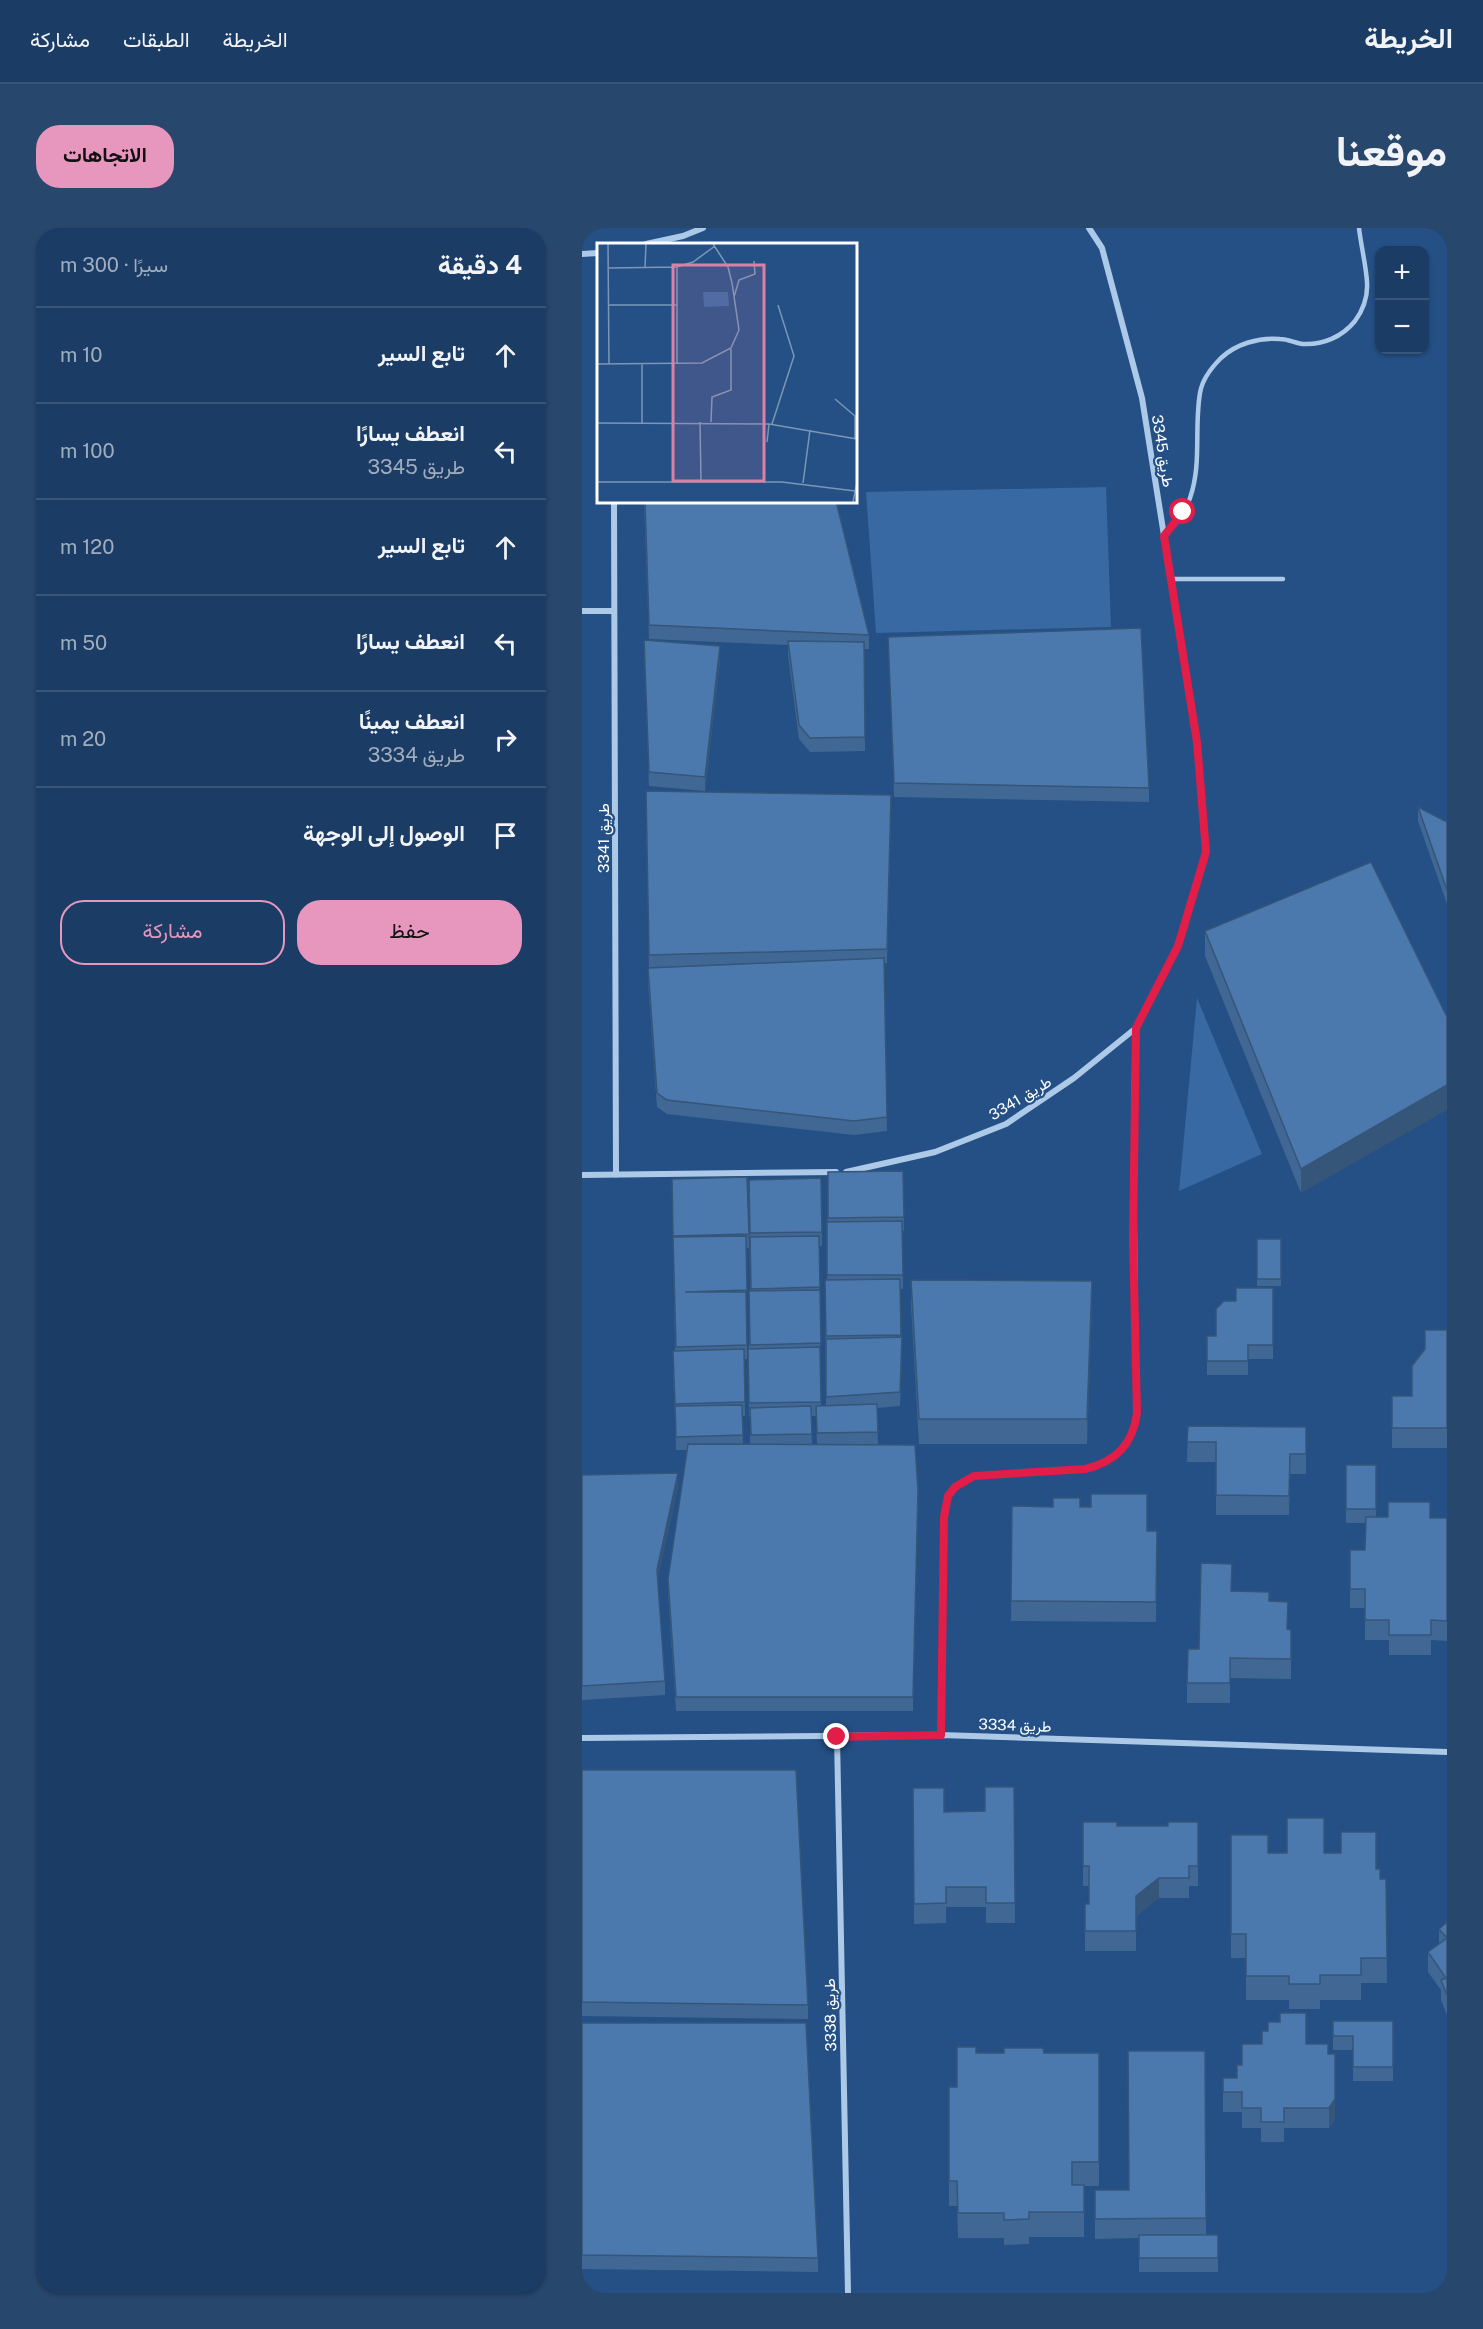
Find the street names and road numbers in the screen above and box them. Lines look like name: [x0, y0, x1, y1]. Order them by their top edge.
street label: طريق 3345: [1147, 414, 1177, 489]
street label: طريق 3341: [595, 803, 614, 873]
street label: طريق 3341: [986, 1073, 1055, 1125]
street label: طريق 3334: [978, 1715, 1052, 1737]
street label: طريق 3338: [821, 1978, 841, 2052]

